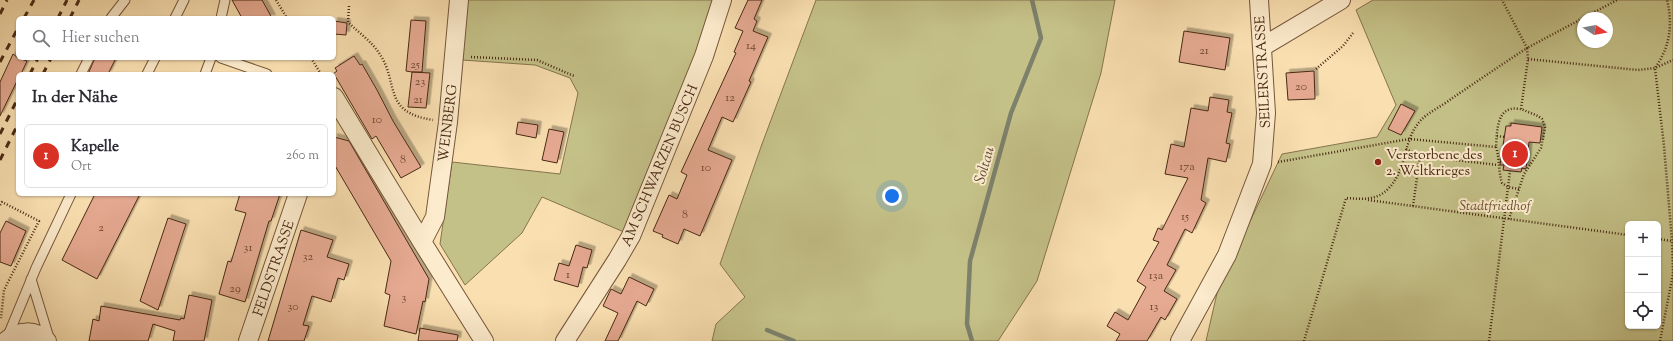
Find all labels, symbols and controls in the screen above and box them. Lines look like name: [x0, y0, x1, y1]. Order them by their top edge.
north arrow: [1577, 12, 1613, 48]
street label: SEILERSTRASSE: [1251, 15, 1277, 129]
search box: [16, 16, 336, 60]
icon: search: [30, 27, 52, 49]
text: Hier suchen: [62, 28, 140, 49]
house number: 14: [746, 37, 756, 55]
house number: 21: [1199, 42, 1209, 60]
house number: 25: [410, 56, 420, 74]
house number: 23: [415, 73, 425, 91]
house number: 20: [1295, 78, 1307, 96]
street label: AM SCHWARZEN BUSCH: [618, 82, 704, 250]
street label: WEINBERG: [434, 83, 464, 163]
text: In der Nähe: [32, 86, 118, 110]
house number: 12: [725, 89, 735, 107]
house number: 21: [413, 91, 423, 109]
house number: 10: [372, 111, 382, 129]
text: Kapelle: [71, 137, 119, 158]
pin: 1: [1502, 139, 1528, 169]
water label: Soltau: [970, 144, 1001, 186]
place label: Verstorbene des 2. Weltkrieges: [1386, 146, 1482, 182]
text: 1: [44, 147, 48, 165]
text: 260 m: [286, 147, 319, 165]
house number: 8: [400, 151, 406, 169]
marker: Verstorbene des 2. Weltkrieges: [1373, 157, 1383, 167]
text: Ort: [71, 158, 91, 176]
house number: 17a: [1179, 158, 1195, 176]
house number: 10: [701, 159, 711, 177]
your location: [882, 186, 902, 206]
park label: Stadtfriedhof: [1459, 197, 1533, 217]
house number: 8: [682, 206, 688, 224]
house number: 15: [1181, 208, 1189, 226]
street label: FELDSTRASSE: [249, 217, 301, 319]
house number: 2: [98, 219, 104, 237]
map controls: [1625, 221, 1661, 329]
button: +: [1625, 221, 1661, 257]
house number: 31: [244, 239, 252, 257]
house number: 32: [303, 248, 314, 266]
button: −: [1625, 257, 1661, 293]
house number: 1: [566, 266, 570, 284]
house number: 13a: [1149, 267, 1164, 285]
house number: 29: [229, 280, 241, 298]
house number: 3: [402, 289, 407, 307]
button: locate: [1625, 293, 1661, 329]
house number: 30: [287, 298, 299, 316]
house number: 13: [1150, 298, 1159, 316]

